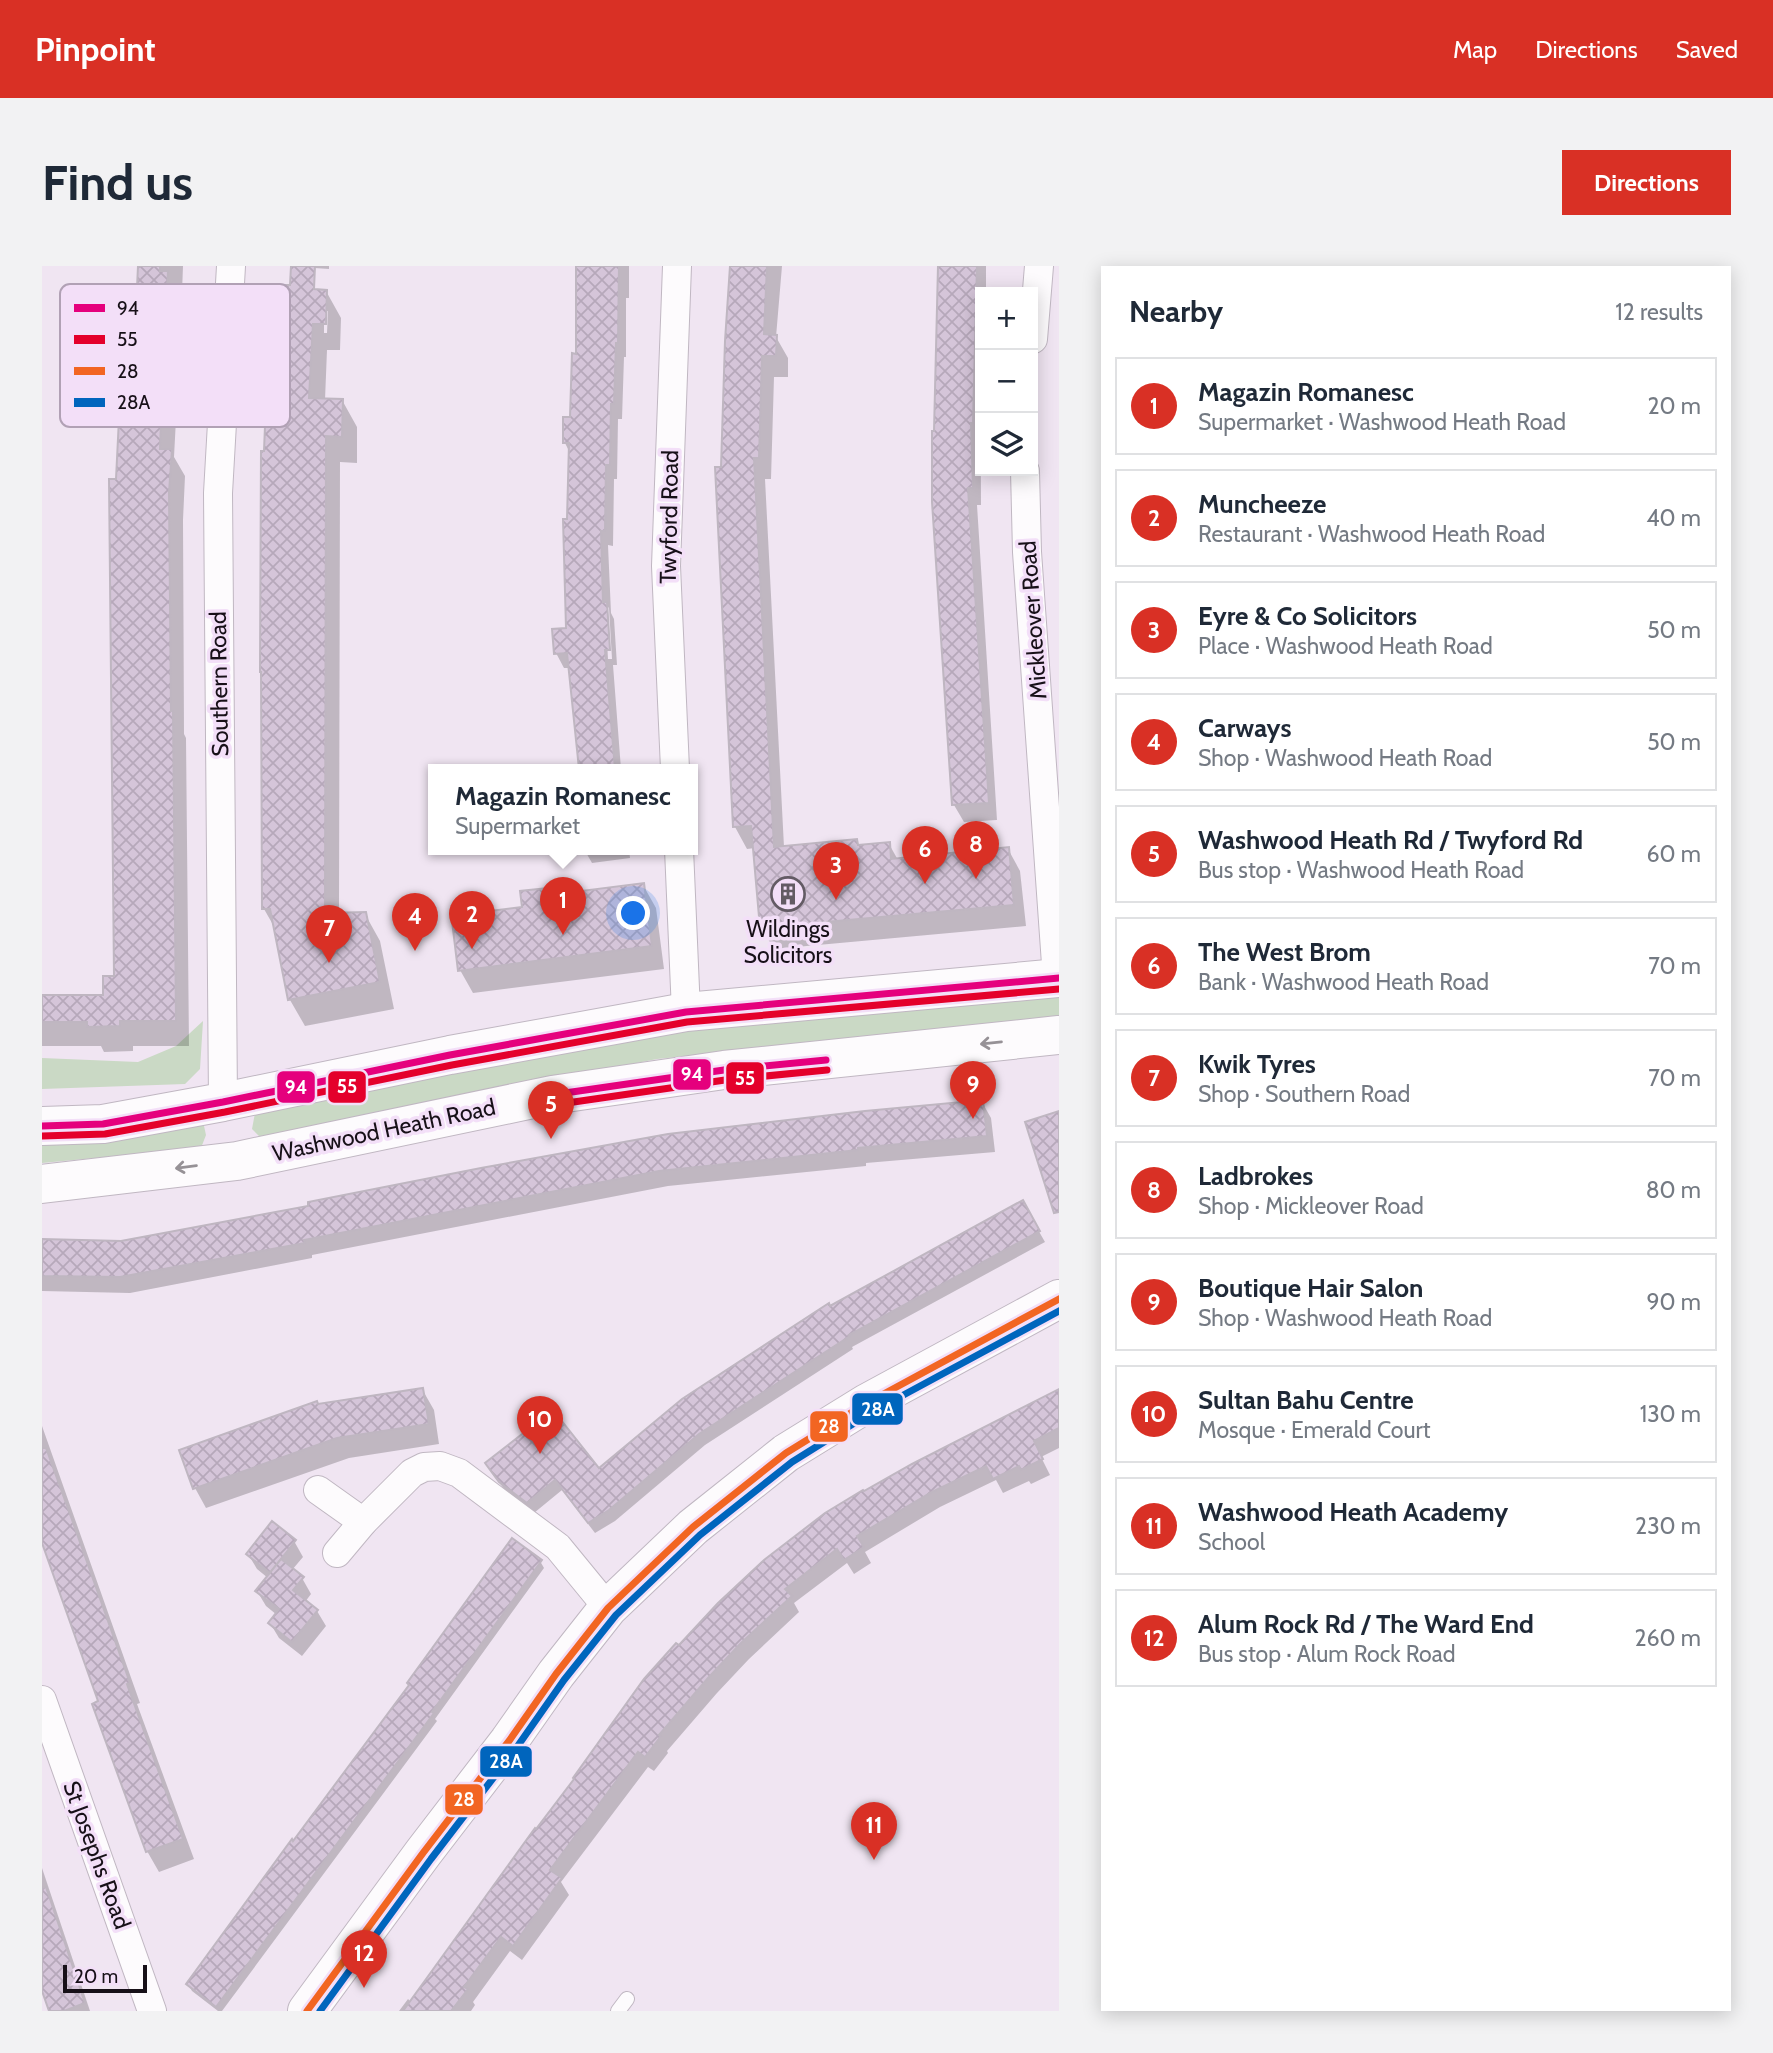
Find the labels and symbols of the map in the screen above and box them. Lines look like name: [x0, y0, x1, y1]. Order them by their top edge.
legend: [60, 284, 290, 427]
text: 94: [117, 297, 139, 320]
text: 55: [117, 328, 138, 351]
text: 28: [117, 360, 138, 383]
text: 28A: [117, 391, 150, 414]
street label: Twyford Road: [654, 450, 684, 584]
street label: Mickleover Road: [1013, 540, 1053, 700]
street label: Southern Road: [204, 611, 234, 757]
pin: 8: [953, 821, 999, 879]
pin: 6: [902, 826, 948, 884]
pin: 3: [813, 842, 859, 900]
building icon: Wildings Solicitors: [769, 875, 807, 913]
pin: 1: [540, 877, 586, 935]
pin: 2: [449, 891, 495, 949]
pin: 4: [392, 893, 438, 951]
your location: [616, 896, 650, 930]
pin: 7: [306, 905, 352, 963]
place label: Wildings Solicitors: [744, 915, 832, 969]
one-way arrow: [980, 1036, 1003, 1049]
line badge: 94: [672, 1058, 712, 1091]
line badge: 55: [725, 1061, 765, 1095]
pin: 9: [950, 1061, 996, 1119]
text: 94: [681, 1063, 703, 1086]
text: 55: [735, 1067, 755, 1090]
line badge: 94: [276, 1070, 316, 1104]
line badge: 55: [327, 1070, 367, 1104]
text: 55: [337, 1075, 357, 1098]
text: 94: [285, 1076, 307, 1099]
pin: 5: [528, 1081, 574, 1139]
street label: Washwood Heath Road: [270, 1093, 498, 1167]
one-way arrow: [175, 1161, 198, 1174]
line badge: 28A: [851, 1392, 904, 1426]
pin: 10: [517, 1396, 563, 1454]
text: 28A: [861, 1398, 895, 1421]
line badge: 28: [809, 1410, 849, 1443]
text: 28: [818, 1415, 840, 1438]
line badge: 28A: [479, 1745, 533, 1778]
text: 28A: [489, 1750, 523, 1773]
street label: St Josephs Road: [57, 1777, 137, 1933]
line badge: 28: [444, 1783, 484, 1816]
text: 28: [453, 1788, 475, 1811]
pin: 11: [851, 1802, 897, 1860]
pin: 12: [341, 1930, 387, 1988]
scale bar: [63, 1962, 147, 1994]

